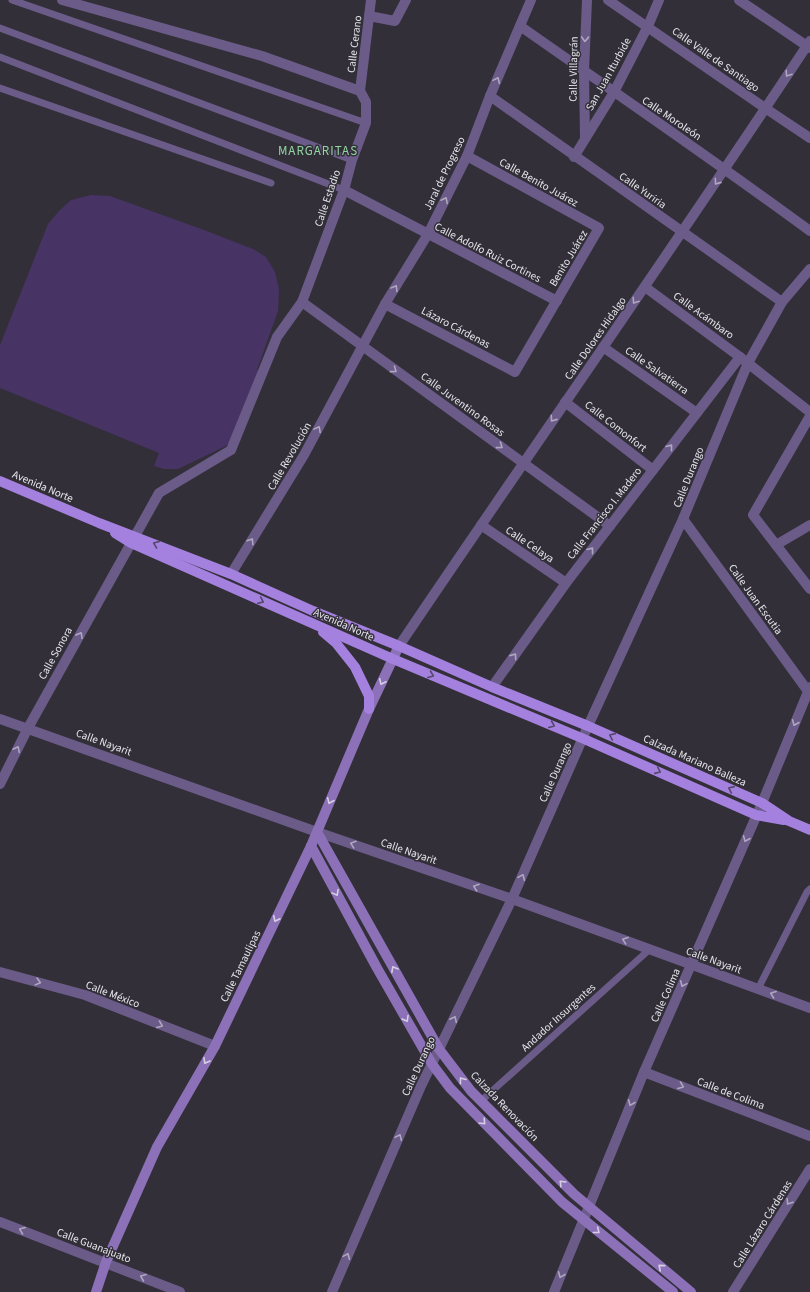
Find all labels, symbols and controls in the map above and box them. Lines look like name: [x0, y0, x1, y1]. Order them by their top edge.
street label: Calle Cerano: [344, 14, 365, 74]
street label: Calle Valle de Santiago: [669, 23, 763, 95]
street label: San Juan Iturbide: [582, 35, 635, 113]
street label: Calle Villagrán: [565, 36, 582, 102]
one-way arrow: [581, 36, 589, 42]
one-way arrow: [786, 69, 793, 76]
one-way arrow: [492, 77, 500, 85]
street label: Calle Moroleón: [639, 93, 705, 144]
street label: Jaral de Progreso: [420, 134, 469, 212]
district label: MARGARITAS: [278, 142, 358, 160]
street label: Calle Benito Juárez: [497, 155, 581, 211]
street label: Calle Estadio: [311, 168, 344, 229]
street label: Calle Yuriria: [616, 169, 669, 212]
one-way arrow: [714, 178, 722, 185]
one-way arrow: [440, 196, 448, 204]
street label: Calle Adolfo Ruiz Cortines: [432, 219, 544, 286]
street label: Benito Juárez: [546, 227, 591, 289]
one-way arrow: [390, 285, 397, 292]
street label: Calle Acámbaro: [670, 288, 737, 343]
street label: Calle Dolores Hidalgo: [561, 294, 630, 383]
one-way arrow: [632, 297, 640, 304]
street label: Lázaro Cárdenas: [419, 303, 493, 352]
street label: Calle Salvatierra: [622, 343, 691, 398]
one-way arrow: [390, 365, 397, 373]
street label: Calle Juventino Rosas: [418, 369, 508, 440]
street label: Calle Comonfort: [582, 397, 650, 456]
one-way arrow: [551, 415, 558, 422]
street label: Calle Revolución: [264, 419, 315, 493]
one-way arrow: [313, 426, 321, 433]
one-way arrow: [495, 441, 502, 448]
one-way arrow: [665, 445, 672, 452]
street label: Calle Durango: [669, 445, 707, 510]
street label: Calle Francisco I. Madero: [564, 464, 645, 563]
street label: Avenida Norte: [10, 467, 76, 506]
street label: Calle Celaya: [502, 523, 557, 566]
one-way arrow: [247, 538, 254, 545]
one-way arrow: [152, 541, 159, 549]
one-way arrow: [586, 548, 593, 555]
street label: Calle Juan Escutia: [725, 561, 786, 637]
one-way arrow: [256, 596, 264, 604]
street label: Avenida Norte: [311, 604, 377, 645]
street label: Calle Sonora: [35, 624, 76, 682]
one-way arrow: [75, 632, 82, 639]
one-way arrow: [509, 653, 516, 660]
one-way arrow: [428, 671, 435, 679]
one-way arrow: [379, 677, 387, 685]
one-way arrow: [792, 719, 800, 727]
one-way arrow: [547, 720, 555, 728]
street label: Calle Nayarit: [74, 725, 134, 760]
street label: Calzada Mariano Balleza: [641, 731, 749, 790]
one-way arrow: [609, 733, 616, 741]
street label: Calle Durango: [536, 740, 575, 805]
one-way arrow: [12, 746, 20, 753]
one-way arrow: [653, 766, 661, 774]
one-way arrow: [727, 786, 735, 794]
one-way arrow: [327, 796, 335, 804]
one-way arrow: [743, 834, 751, 842]
street label: Calle Nayarit: [379, 835, 439, 868]
one-way arrow: [350, 841, 357, 849]
one-way arrow: [517, 873, 525, 881]
one-way arrow: [473, 883, 480, 891]
one-way arrow: [331, 888, 339, 896]
one-way arrow: [273, 915, 281, 922]
street label: Calle Tamaulipas: [217, 928, 264, 1005]
one-way arrow: [621, 937, 628, 945]
street label: Calle Nayarit: [684, 943, 744, 978]
one-way arrow: [391, 966, 398, 974]
street label: Calle Colima: [647, 966, 684, 1025]
street label: Calle México: [84, 977, 142, 1012]
one-way arrow: [34, 978, 41, 986]
one-way arrow: [680, 979, 688, 987]
street label: Andador Insurgentes: [518, 980, 599, 1055]
one-way arrow: [770, 991, 777, 999]
one-way arrow: [401, 1014, 408, 1022]
one-way arrow: [449, 1016, 457, 1023]
one-way arrow: [157, 1020, 164, 1028]
street label: Calle Durango: [398, 1034, 439, 1099]
one-way arrow: [204, 1057, 211, 1064]
street label: Calzada Renovación: [467, 1068, 542, 1145]
street label: Calle de Colima: [695, 1074, 767, 1113]
one-way arrow: [460, 1077, 467, 1084]
one-way arrow: [677, 1082, 684, 1090]
one-way arrow: [628, 1100, 636, 1107]
one-way arrow: [479, 1117, 486, 1125]
one-way arrow: [395, 1134, 403, 1141]
street label: Calle Lázaro Cárdenas: [729, 1177, 796, 1271]
one-way arrow: [559, 1180, 567, 1188]
one-way arrow: [787, 1198, 794, 1205]
street label: Calle Guanajuato: [54, 1224, 133, 1267]
one-way arrow: [593, 1226, 600, 1233]
one-way arrow: [19, 1227, 26, 1235]
one-way arrow: [343, 1253, 351, 1260]
one-way arrow: [659, 1265, 666, 1272]
one-way arrow: [557, 1272, 565, 1279]
one-way arrow: [140, 1274, 147, 1282]

